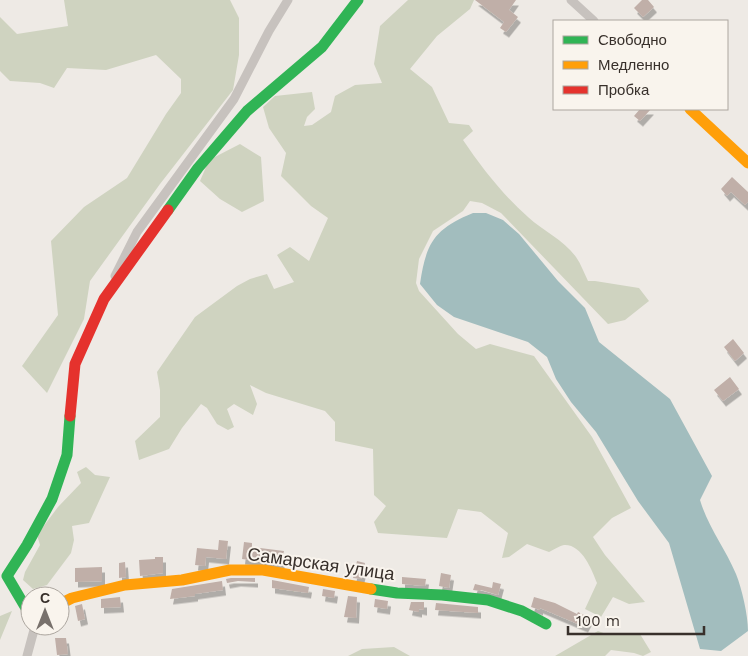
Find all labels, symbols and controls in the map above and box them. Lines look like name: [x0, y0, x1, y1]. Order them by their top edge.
legend: [553, 20, 728, 110]
text: Свободно: [598, 31, 667, 49]
text: Медленно: [598, 56, 669, 74]
text: Пробка: [598, 81, 650, 99]
street label: Самарская улица: [246, 543, 397, 584]
north arrow: [20, 586, 70, 636]
text: С: [40, 590, 50, 606]
scale bar: [568, 604, 704, 636]
text: 100 m: [576, 612, 620, 630]

